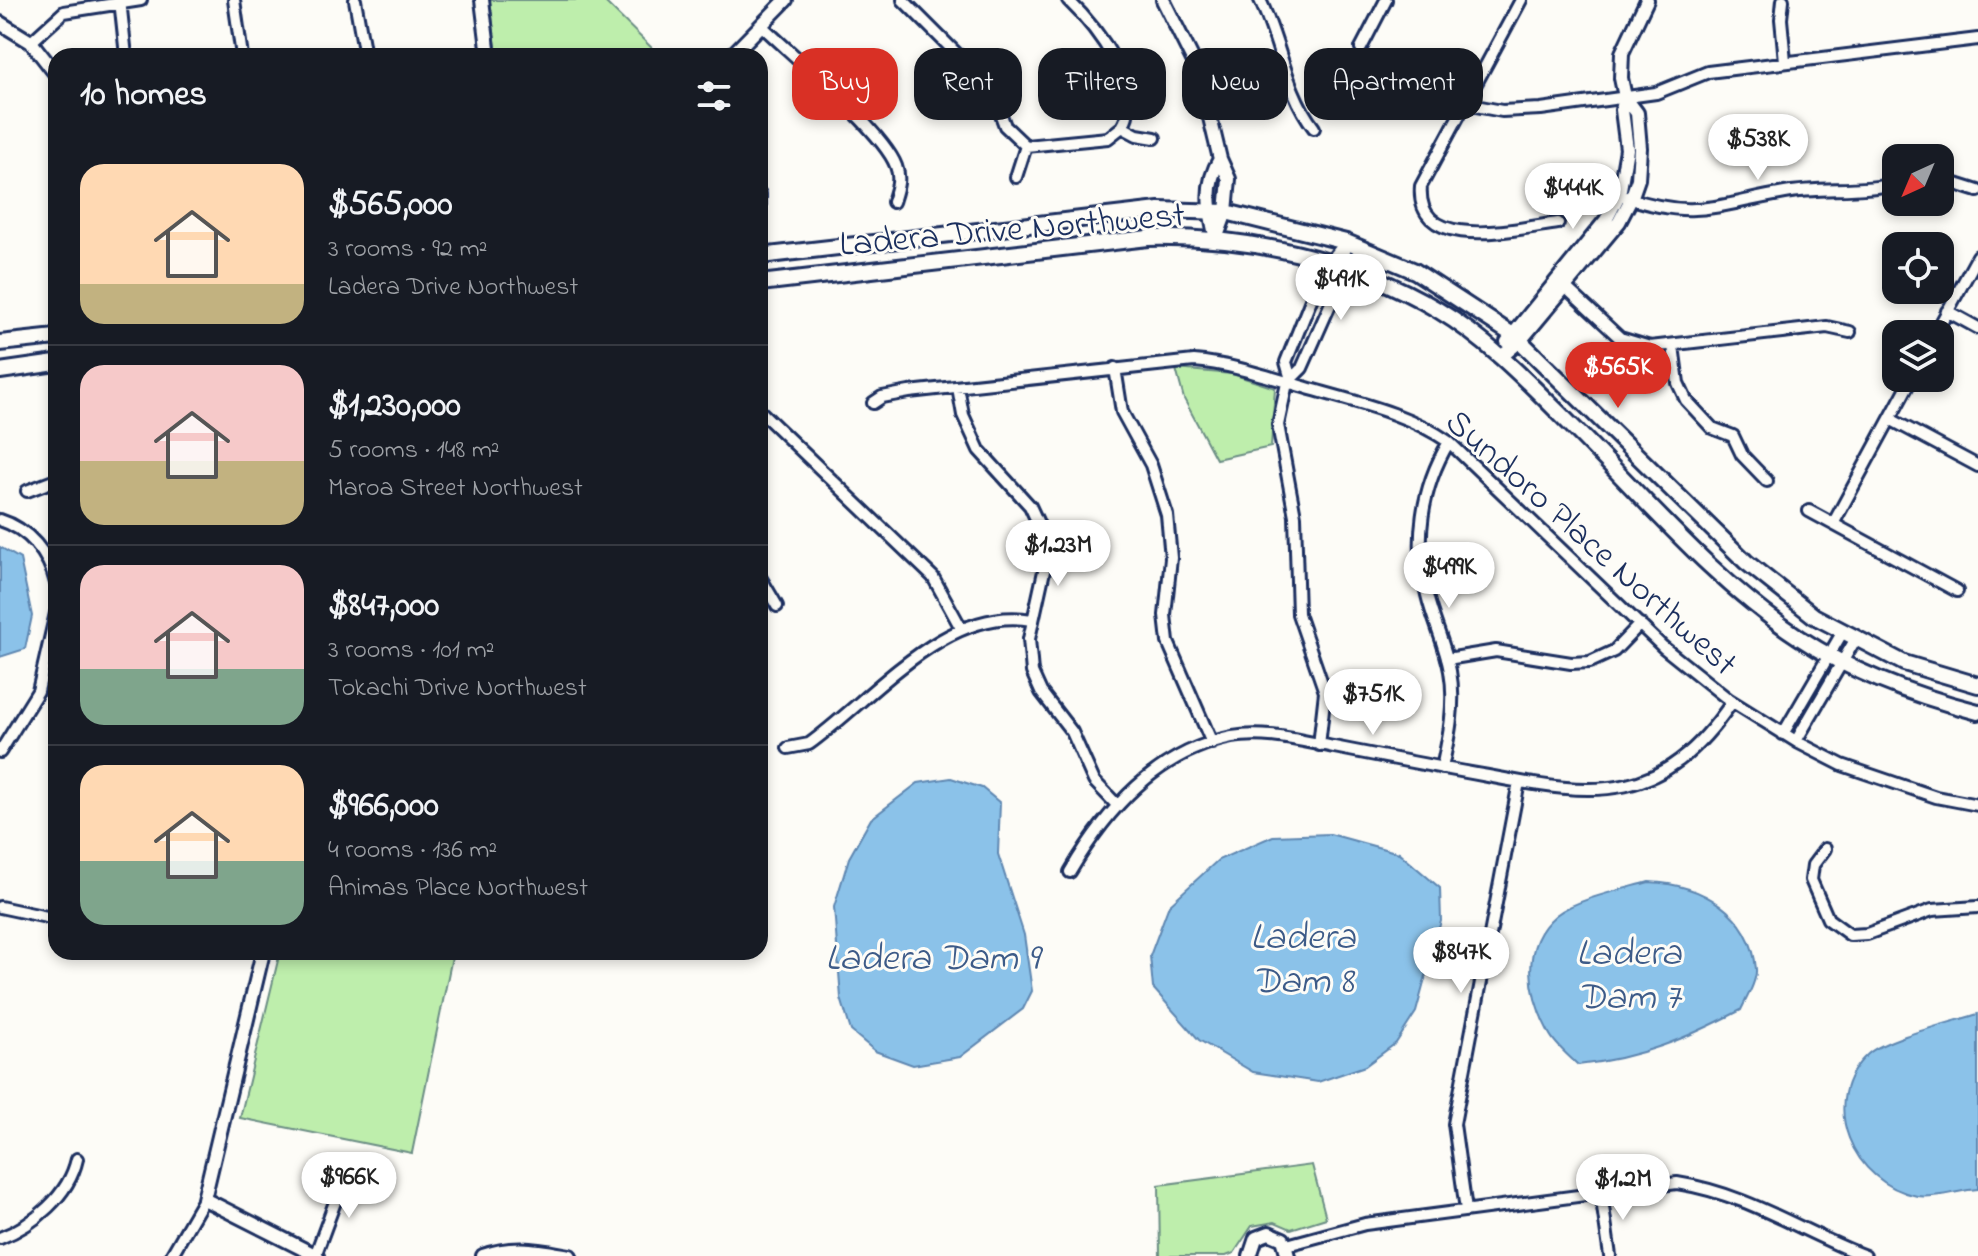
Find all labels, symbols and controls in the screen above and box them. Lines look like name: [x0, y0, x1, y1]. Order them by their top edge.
chip: Buy: [792, 48, 898, 120]
chip: Rent: [914, 48, 1022, 120]
chip: Filters: [1038, 48, 1166, 120]
chip: New: [1182, 48, 1288, 120]
chip: Apartment: [1304, 48, 1483, 120]
text: 10 homes: [80, 71, 207, 121]
icon: filters: [692, 74, 736, 118]
pin: $538K: [1702, 114, 1814, 182]
text: $538K: [1726, 121, 1790, 159]
north arrow: [1882, 144, 1954, 216]
map controls: [1882, 144, 1954, 392]
pin: $444K: [1517, 163, 1629, 231]
text: $444K: [1543, 170, 1603, 208]
text: $565,000: [328, 181, 452, 231]
street label: Ladera Drive Northwest: [838, 190, 1187, 273]
icon: home: [144, 196, 240, 292]
text: 3 rooms · 92 m²: [328, 231, 487, 269]
button: locate: [1882, 232, 1954, 304]
pin: $491K: [1285, 254, 1397, 322]
text: $491K: [1313, 261, 1369, 299]
text: Ladera Drive Northwest: [328, 269, 578, 307]
button: layers: [1882, 320, 1954, 392]
pin: $565K: [1562, 342, 1674, 410]
text: $565K: [1583, 349, 1653, 387]
text: $1,230,000: [328, 382, 461, 432]
icon: home: [144, 397, 240, 493]
street label: Sundoro Place Northwest: [1432, 398, 1748, 691]
text: 5 rooms · 148 m²: [328, 432, 500, 470]
text: Maroa Street Northwest: [328, 470, 583, 508]
pin: $1.23M: [993, 520, 1123, 588]
text: $1.23M: [1024, 527, 1092, 565]
pin: $499K: [1393, 542, 1505, 610]
text: $499K: [1422, 549, 1476, 587]
text: $847,000: [328, 582, 439, 632]
icon: home: [144, 597, 240, 693]
text: 3 rooms · 101 m²: [328, 632, 494, 670]
pin: $751K: [1317, 669, 1429, 737]
text: Tokachi Drive Northwest: [328, 670, 587, 708]
text: $751K: [1342, 676, 1404, 714]
text: $966,000: [328, 782, 439, 832]
icon: home: [144, 797, 240, 893]
text: 4 rooms · 136 m²: [328, 832, 497, 870]
text: Animas Place Northwest: [328, 870, 588, 908]
water label: Ladera Dam 8: [1250, 911, 1357, 1011]
pin: $847K: [1405, 927, 1517, 995]
water label: Ladera Dam 7: [1576, 927, 1683, 1027]
water label: Ladera Dam 9: [825, 932, 1044, 988]
text: $847K: [1431, 934, 1491, 972]
pin: $966K: [293, 1152, 405, 1220]
pin: $1.2M: [1567, 1154, 1679, 1222]
text: $966K: [319, 1159, 379, 1197]
text: $1.2M: [1594, 1161, 1652, 1199]

